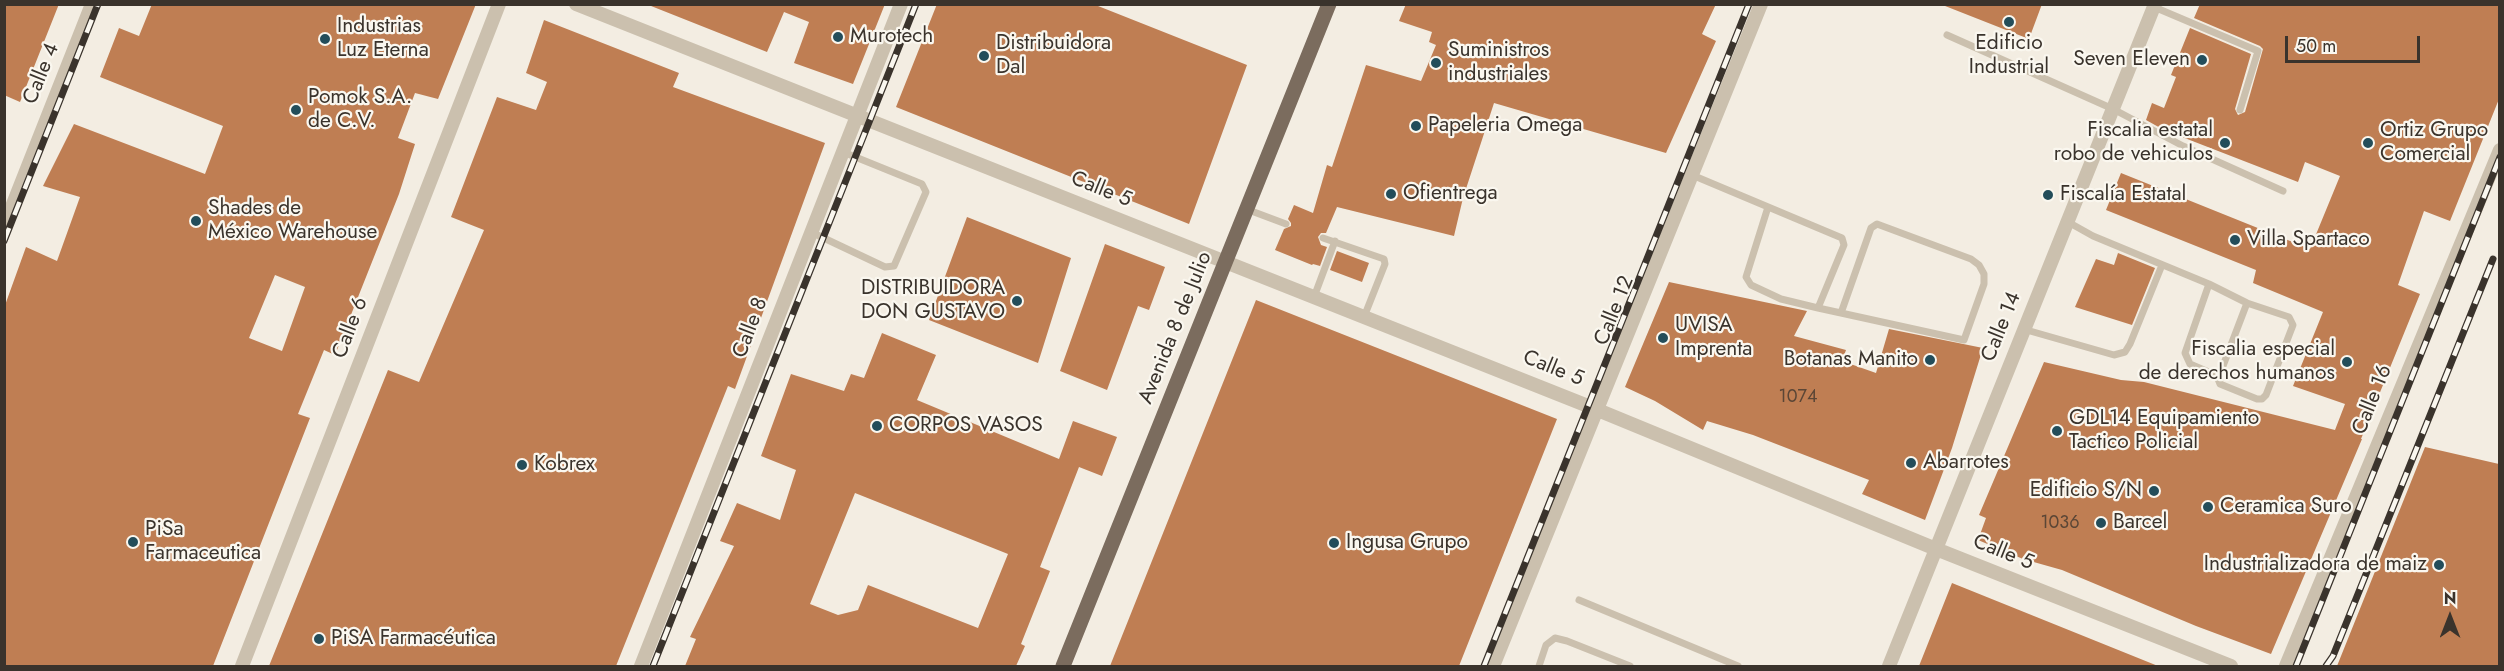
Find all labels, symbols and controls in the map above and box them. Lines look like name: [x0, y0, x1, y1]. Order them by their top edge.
place label: Industrias Luz Eterna: [337, 14, 429, 64]
marker: Edificio Industrial: [2002, 15, 2016, 29]
place label: Murotech: [850, 24, 933, 50]
scale bar: [2288, 24, 2423, 62]
marker: Murotech: [831, 30, 845, 44]
place label: Distribuidora Dal: [996, 31, 1111, 81]
place label: Edificio Industrial: [1969, 31, 2049, 81]
marker: Industrias Luz Eterna: [318, 32, 332, 46]
text: 50 m: [2296, 33, 2336, 59]
place label: Suministros industriales: [1448, 38, 1549, 88]
street label: Calle 4: [18, 40, 66, 108]
place label: Seven Eleven: [2073, 47, 2190, 73]
marker: Distribuidora Dal: [977, 49, 991, 63]
marker: Seven Eleven: [2195, 53, 2209, 67]
marker: Suministros industriales: [1429, 56, 1443, 70]
place label: Pomok S.A. de C.V.: [308, 85, 412, 135]
marker: Pomok S.A. de C.V.: [289, 103, 303, 117]
place label: Papeleria Omega: [1428, 113, 1582, 139]
place label: Fiscalia estatal robo de vehiculos: [2054, 118, 2213, 168]
place label: Ortiz Grupo Comercial: [2380, 118, 2488, 168]
marker: Papeleria Omega: [1409, 119, 1423, 133]
marker: Fiscalia estatal robo de vehiculos: [2218, 136, 2232, 150]
marker: Ortiz Grupo Comercial: [2361, 136, 2375, 150]
street label: Calle 5: [1067, 166, 1135, 214]
place label: Ofientrega: [1403, 181, 1498, 207]
place label: Fiscalía Estatal: [2060, 182, 2186, 208]
marker: Ofientrega: [1384, 187, 1398, 201]
marker: Fiscalía Estatal: [2041, 188, 2055, 202]
place label: Shades de México Warehouse: [208, 196, 377, 246]
marker: Shades de México Warehouse: [189, 214, 203, 228]
place label: Villa Spartaco: [2247, 227, 2370, 253]
marker: Villa Spartaco: [2228, 233, 2242, 247]
street label: Avenida 8 de Julio: [1134, 248, 1218, 408]
street label: Calle 12: [1590, 273, 1640, 349]
place label: DISTRIBUIDORA DON GUSTAVO: [861, 276, 1005, 326]
street label: Calle 14: [1977, 288, 2027, 366]
street label: Calle 6: [328, 294, 374, 362]
street label: Calle 8: [728, 294, 774, 362]
marker: DISTRIBUIDORA DON GUSTAVO: [1010, 294, 1024, 308]
place label: UVISA Imprenta: [1675, 313, 1752, 363]
marker: UVISA Imprenta: [1656, 331, 1670, 345]
place label: Fiscalia especial de derechos humanos: [2139, 337, 2335, 387]
street label: Calle 5: [1519, 345, 1587, 393]
place label: Botanas Manito: [1784, 347, 1918, 373]
marker: Botanas Manito: [1923, 353, 1937, 367]
marker: Fiscalia especial de derechos humanos: [2340, 355, 2354, 369]
street label: Calle 16: [2348, 362, 2398, 438]
house number: 1074: [1779, 387, 1817, 409]
place label: GDL14 Equipamiento Tactico Policial: [2069, 406, 2259, 456]
place label: CORPOS VASOS: [889, 413, 1043, 439]
marker: CORPOS VASOS: [870, 419, 884, 433]
marker: GDL14 Equipamiento Tactico Policial: [2050, 424, 2064, 438]
place label: Abarrotes: [1923, 450, 2009, 476]
place label: Kobrex: [534, 452, 595, 478]
marker: Abarrotes: [1904, 456, 1918, 470]
marker: Kobrex: [515, 458, 529, 472]
place label: Edificio S/N: [2030, 478, 2142, 504]
marker: Edificio S/N: [2147, 484, 2161, 498]
place label: Ceramica Suro: [2220, 494, 2352, 520]
marker: Ceramica Suro: [2201, 500, 2215, 514]
place label: Barcel: [2113, 510, 2167, 536]
house number: 1036: [2040, 513, 2080, 535]
marker: Barcel: [2094, 516, 2108, 530]
place label: PiSa Farmaceutica: [145, 517, 261, 567]
street label: Calle 5: [1969, 529, 2037, 577]
place label: Ingusa Grupo: [1346, 530, 1468, 556]
marker: PiSa Farmaceutica: [126, 535, 140, 549]
marker: Ingusa Grupo: [1327, 536, 1341, 550]
place label: Industrializadora de maiz: [2204, 552, 2427, 578]
marker: Industrializadora de maiz: [2432, 558, 2446, 572]
north arrow: [2420, 587, 2480, 647]
text: N: [2444, 587, 2456, 610]
place label: PiSA Farmacéutica: [331, 626, 496, 652]
marker: PiSA Farmacéutica: [312, 632, 326, 646]

